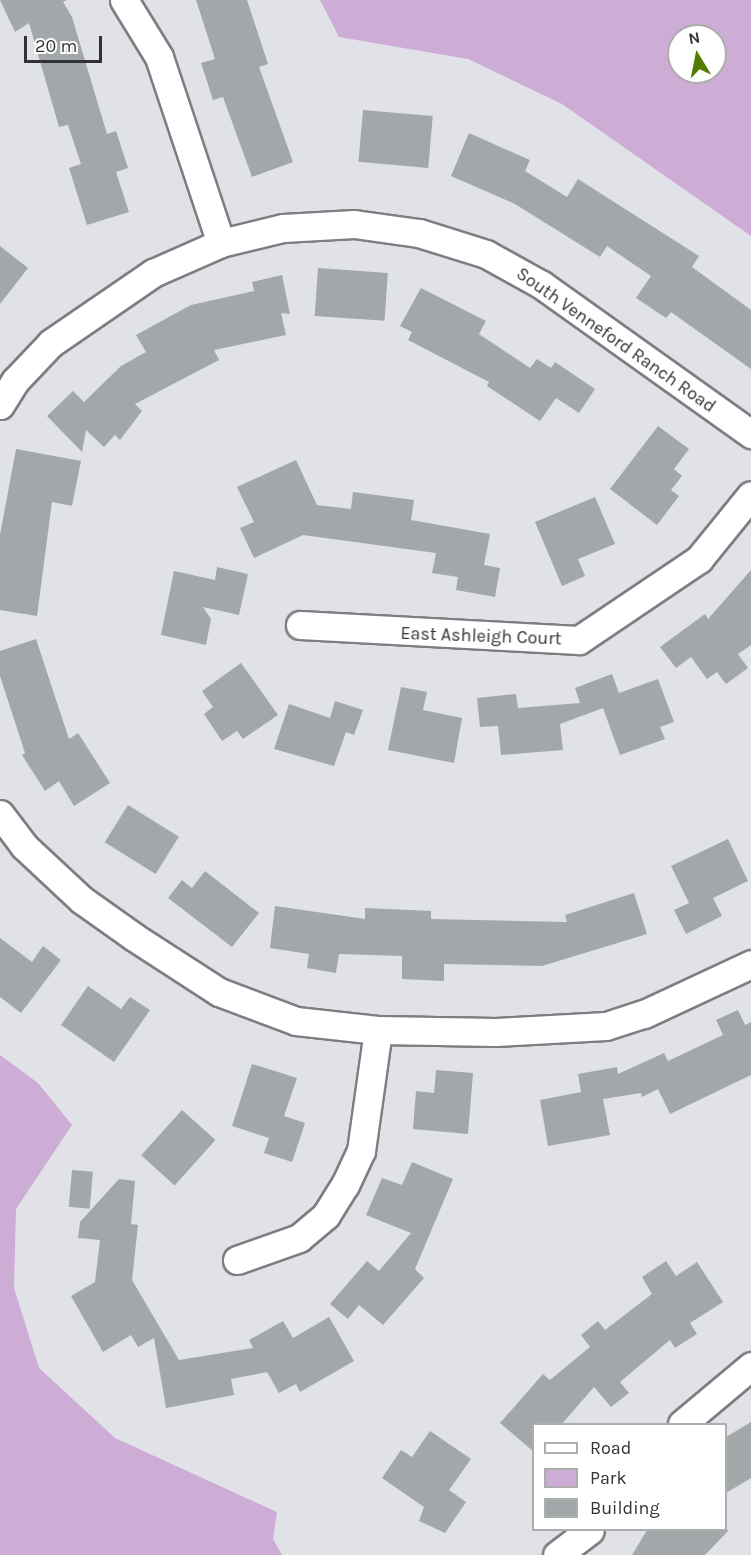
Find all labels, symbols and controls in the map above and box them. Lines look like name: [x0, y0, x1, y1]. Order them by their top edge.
scale bar: [27, 24, 105, 62]
north arrow: [667, 24, 727, 84]
text: N: [687, 27, 701, 48]
text: 20 m: [35, 35, 77, 57]
street label: South Venneford Ranch Road: [512, 263, 720, 417]
street label: East Ashleigh Court: [400, 622, 562, 650]
legend: [532, 1423, 727, 1531]
text: Road: [590, 1437, 631, 1459]
text: Park: [590, 1467, 627, 1489]
text: Building: [590, 1497, 660, 1519]

